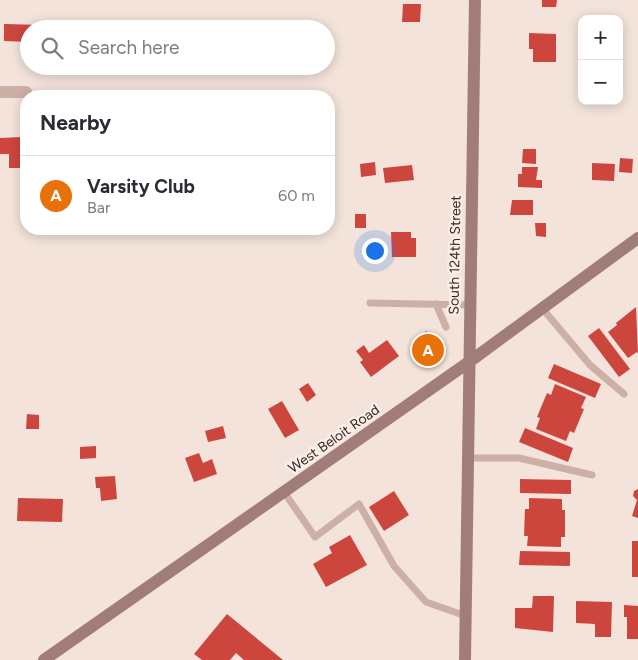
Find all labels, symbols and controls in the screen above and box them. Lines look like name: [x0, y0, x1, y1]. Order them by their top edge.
map controls: [578, 15, 623, 105]
button: +: [578, 15, 623, 60]
search box: [20, 20, 335, 75]
icon: search: [38, 34, 66, 62]
text: Search here: [78, 36, 180, 59]
button: −: [578, 60, 623, 105]
text: Nearby: [40, 110, 111, 135]
text: Varsity Club: [87, 175, 195, 198]
text: A: [50, 186, 62, 205]
text: 60 m: [278, 186, 315, 205]
street label: South 124th Street: [445, 195, 465, 315]
text: Bar: [87, 198, 110, 217]
your location: [362, 238, 388, 264]
pin: A: [412, 331, 444, 369]
street label: West Beloit Road: [285, 401, 383, 477]

